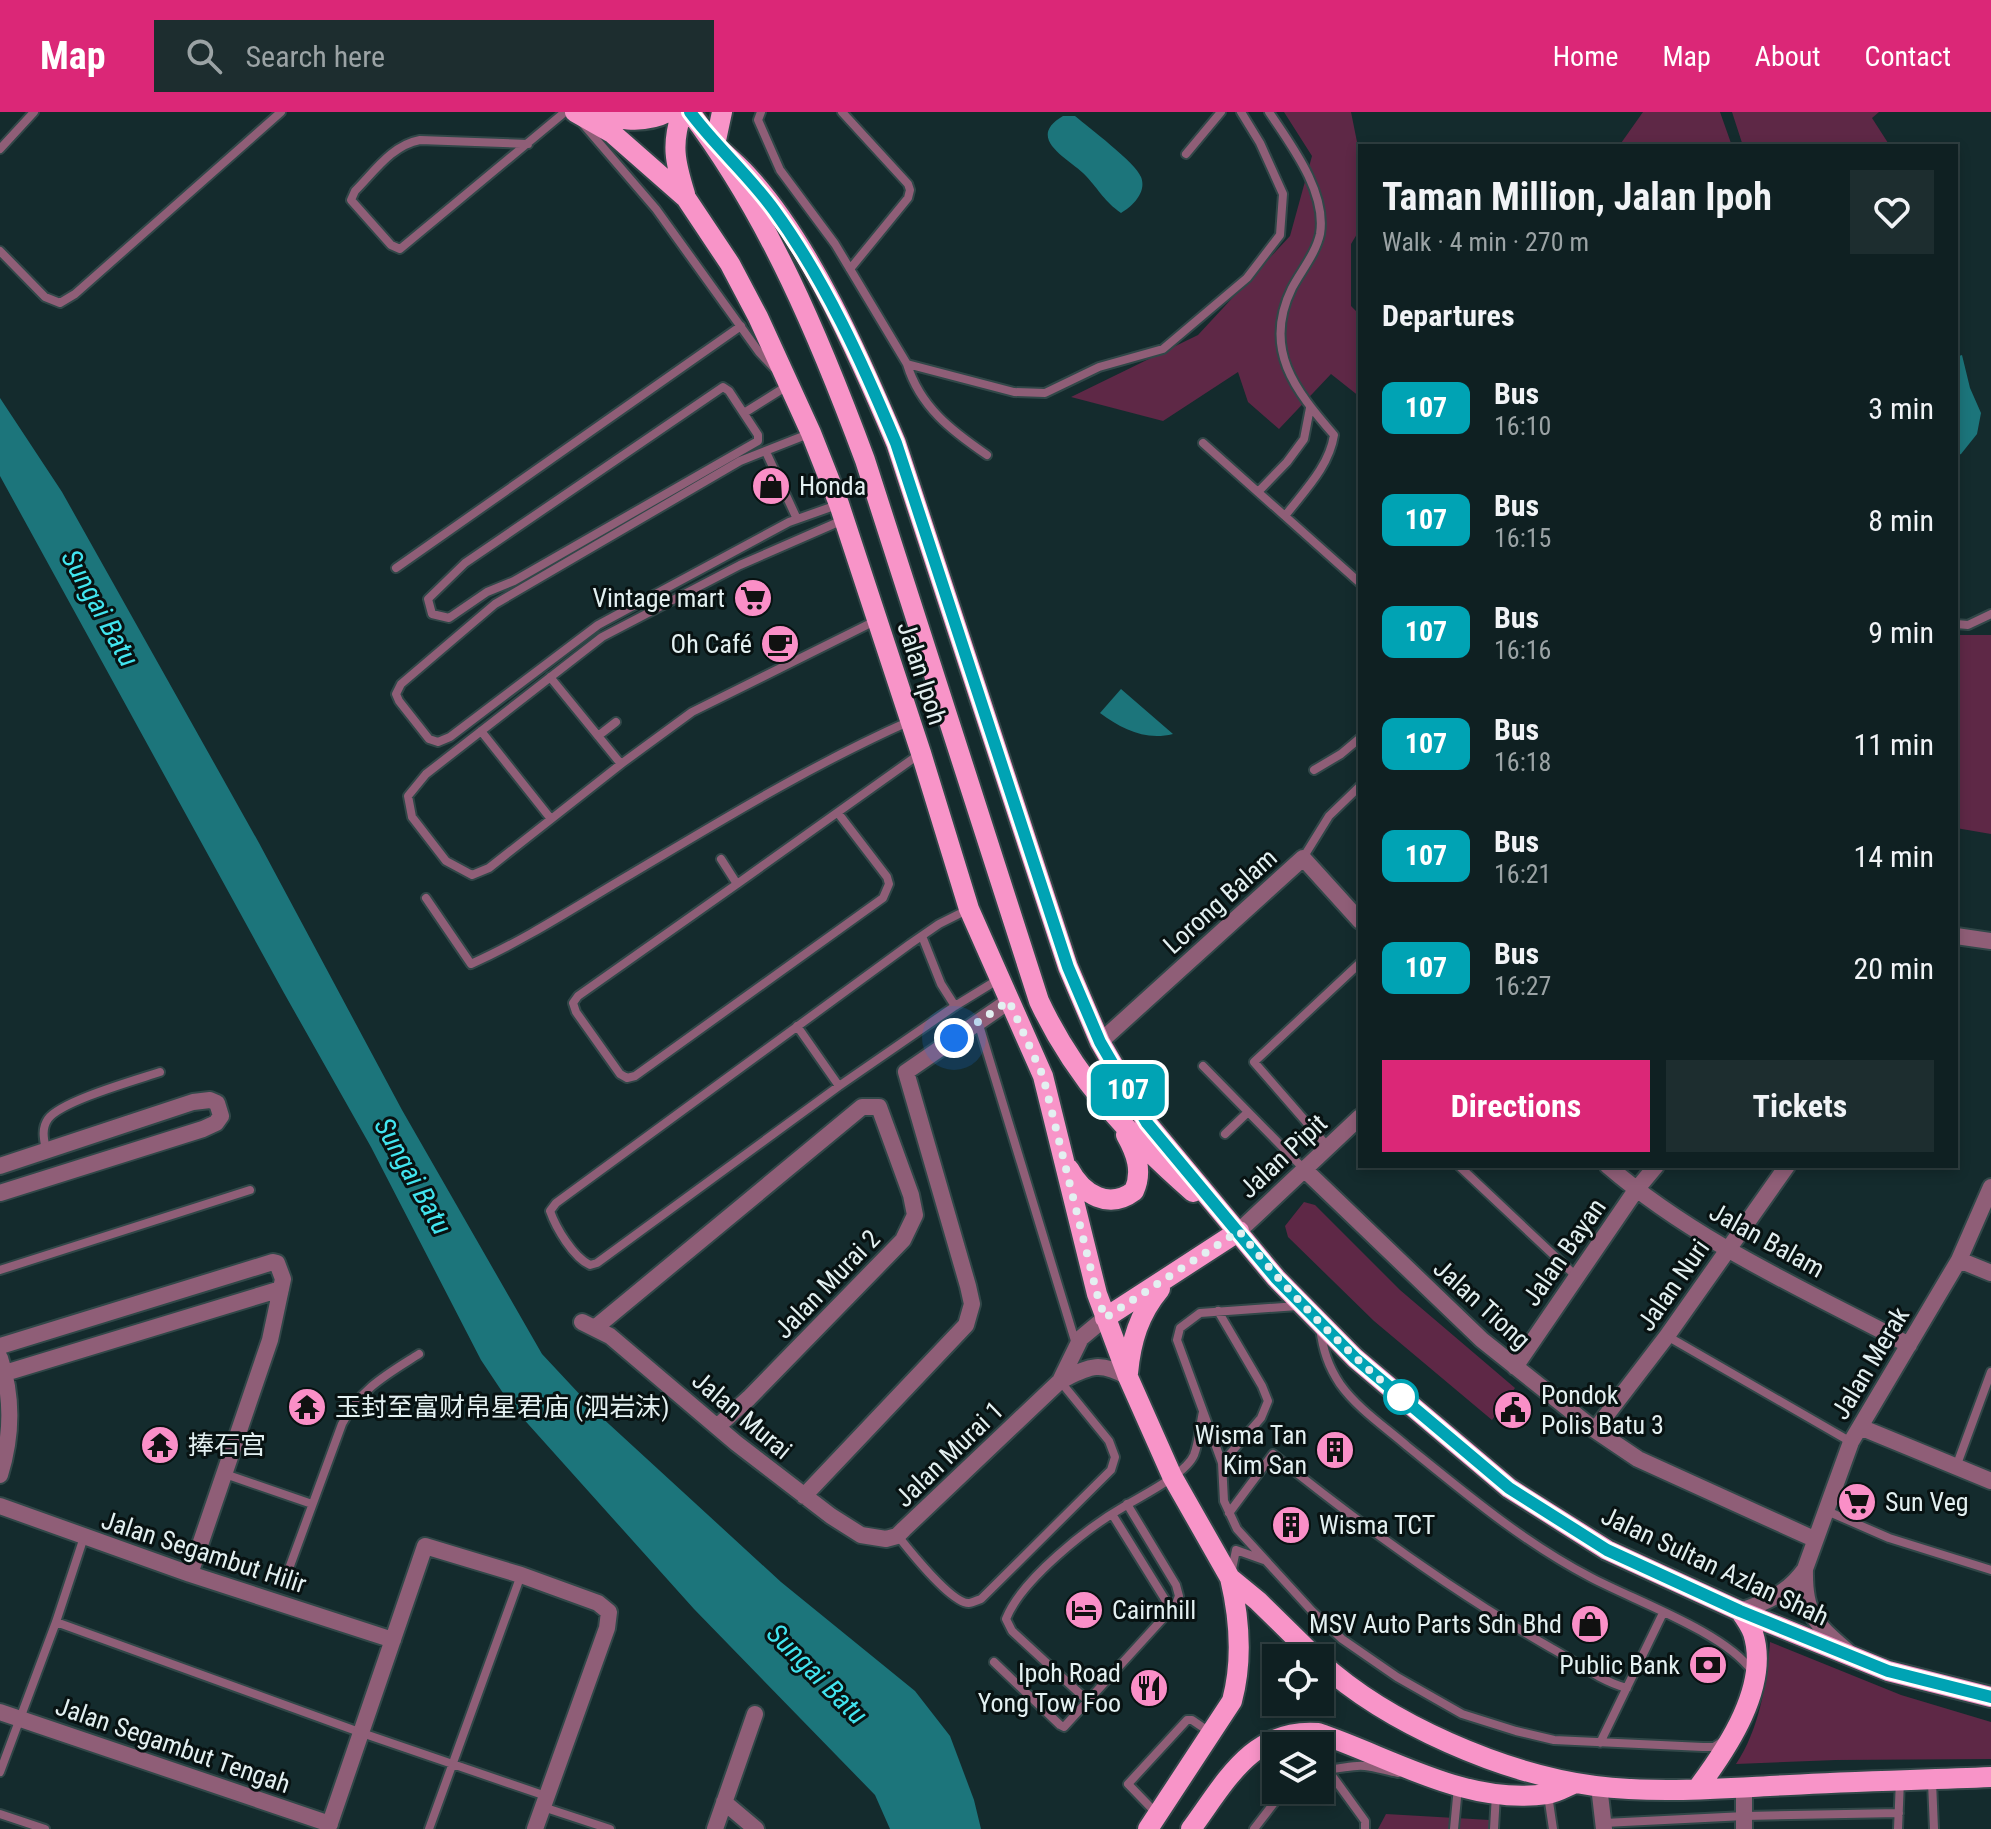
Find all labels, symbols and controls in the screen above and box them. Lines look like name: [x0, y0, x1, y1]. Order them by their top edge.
search box: [154, 20, 714, 92]
text: Map: [40, 34, 106, 78]
icon: search: [182, 34, 226, 78]
text: Search here: [246, 39, 385, 74]
text: Home: [1553, 40, 1618, 73]
text: Map: [1662, 40, 1711, 73]
text: About: [1755, 40, 1821, 73]
text: Contact: [1865, 40, 1951, 73]
button: heart: [1850, 170, 1934, 254]
text: Taman Million, Jalan Ipoh: [1382, 175, 1772, 219]
text: Walk · 4 min · 270 m: [1382, 227, 1589, 257]
text: Departures: [1382, 298, 1515, 333]
text: Bus: [1494, 376, 1539, 411]
text: 107: [1405, 391, 1447, 424]
text: 3 min: [1868, 391, 1934, 426]
text: 16:10: [1494, 411, 1551, 441]
shop icon: Honda: [750, 465, 792, 507]
place label: Honda: [799, 471, 866, 501]
text: Bus: [1494, 488, 1539, 523]
text: 107: [1405, 503, 1447, 536]
text: 8 min: [1868, 503, 1934, 538]
text: 16:15: [1494, 523, 1551, 553]
water label: Sungai Batu: [54, 544, 146, 672]
supermarket icon: Vintage mart: [732, 577, 774, 619]
place label: Vintage mart: [592, 583, 725, 613]
text: Bus: [1494, 600, 1539, 635]
text: 107: [1405, 615, 1447, 648]
text: 9 min: [1868, 615, 1934, 650]
street label: Jalan Ipoh: [891, 618, 953, 728]
cafe icon: Oh Café: [759, 623, 801, 665]
place label: Oh Café: [671, 629, 752, 659]
text: 16:16: [1494, 635, 1551, 665]
text: Bus: [1494, 712, 1539, 747]
text: 107: [1405, 727, 1447, 760]
text: 11 min: [1853, 727, 1934, 762]
text: 16:18: [1494, 747, 1551, 777]
text: Bus: [1494, 824, 1539, 859]
text: 107: [1405, 839, 1447, 872]
text: 14 min: [1853, 839, 1934, 874]
street label: Lorong Balam: [1157, 842, 1283, 960]
text: 16:21: [1494, 859, 1551, 889]
text: Bus: [1494, 936, 1539, 971]
text: 107: [1405, 951, 1447, 984]
text: 20 min: [1853, 951, 1934, 986]
text: 16:27: [1494, 971, 1551, 1001]
your location: [934, 1018, 974, 1058]
button: Directions: [1382, 1060, 1650, 1152]
button: Tickets: [1666, 1060, 1934, 1152]
line badge: 107: [1082, 1064, 1174, 1116]
text: 107: [1107, 1073, 1149, 1106]
street label: Jalan Pipit: [1233, 1108, 1333, 1204]
water label: Sungai Batu: [367, 1112, 459, 1240]
street label: Jalan Bayan: [1516, 1193, 1612, 1311]
street label: Jalan Balam: [1704, 1196, 1830, 1284]
street label: Jalan Murai 2: [768, 1224, 886, 1344]
street label: Jalan Nuri: [1631, 1234, 1715, 1336]
street label: Jalan Tiong: [1428, 1253, 1536, 1355]
street label: Jalan Merak: [1825, 1301, 1915, 1424]
street label: Jalan Murai: [686, 1365, 798, 1465]
unlabelled marker: [1384, 1380, 1418, 1414]
place label: Pondok Polis Batu 3: [1541, 1380, 1664, 1440]
temple icon: 玉封至富财帛星君庙 (泗岩沫): [286, 1386, 328, 1428]
public building icon: Pondok Polis Batu 3: [1492, 1389, 1534, 1431]
place label: 玉封至富财帛星君庙 (泗岩沫): [335, 1392, 669, 1422]
street label: Jalan Murai 1: [889, 1395, 1009, 1513]
place label: Wisma Tan Kim San: [1195, 1420, 1307, 1480]
temple icon: 捧石宫: [139, 1424, 181, 1466]
building icon: Wisma Tan Kim San: [1314, 1429, 1356, 1471]
place label: 捧石宫: [188, 1430, 266, 1460]
supermarket icon: Sun Veg: [1836, 1481, 1878, 1523]
place label: Sun Veg: [1885, 1487, 1969, 1517]
street label: Jalan Sultan Azlan Shah: [1597, 1500, 1833, 1632]
building icon: Wisma TCT: [1270, 1504, 1312, 1546]
street label: Jalan Segambut Hilir: [98, 1505, 310, 1599]
place label: Wisma TCT: [1319, 1510, 1435, 1540]
hotel icon: Cairnhill: [1063, 1589, 1105, 1631]
place label: Cairnhill: [1112, 1595, 1196, 1625]
shop icon: MSV Auto Parts Sdn Bhd: [1569, 1603, 1611, 1645]
place label: MSV Auto Parts Sdn Bhd: [1309, 1609, 1562, 1639]
water label: Sungai Batu: [760, 1617, 874, 1731]
map controls: [1262, 1644, 1334, 1804]
button: locate: [1262, 1644, 1334, 1716]
bank icon: Public Bank: [1687, 1644, 1729, 1686]
place label: Public Bank: [1559, 1650, 1680, 1680]
place label: Ipoh Road Yong Tow Foo: [978, 1658, 1121, 1718]
restaurant icon: Ipoh Road Yong Tow Foo: [1128, 1667, 1170, 1709]
street label: Jalan Segambut Tengah: [52, 1691, 294, 1799]
button: layers: [1262, 1732, 1334, 1804]

